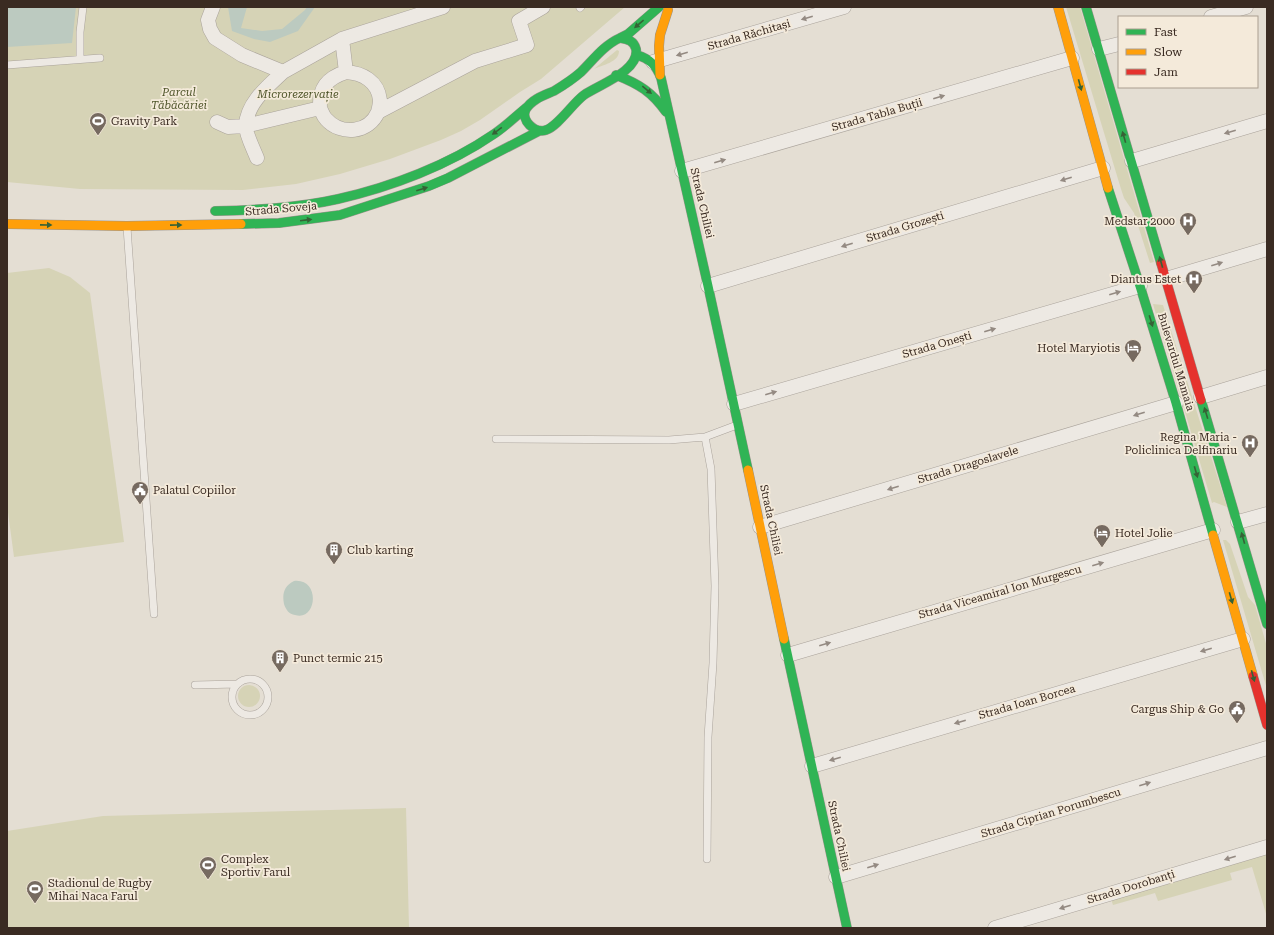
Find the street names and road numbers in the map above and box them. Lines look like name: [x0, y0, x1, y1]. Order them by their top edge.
street label: Strada Răchitași: [706, 17, 793, 54]
street label: Strada Tabla Buții: [830, 96, 925, 135]
street label: Strada Chiliei: [688, 166, 717, 240]
street label: Strada Soveja: [245, 199, 317, 219]
street label: Strada Grozești: [864, 209, 946, 246]
street label: Bulevardul Mamaia: [1155, 311, 1197, 413]
street label: Strada Onești: [901, 329, 974, 362]
street label: Strada Dragoslavele: [916, 444, 1020, 486]
street label: Strada Chiliei: [757, 483, 785, 557]
street label: Strada Viceamiral Ion Murgescu: [917, 562, 1083, 622]
street label: Strada Ioan Borcea: [977, 682, 1077, 722]
street label: Strada Ciprian Porumbescu: [979, 785, 1123, 841]
street label: Strada Chiliei: [825, 799, 853, 873]
street label: Strada Dorobanți: [1086, 867, 1177, 907]

